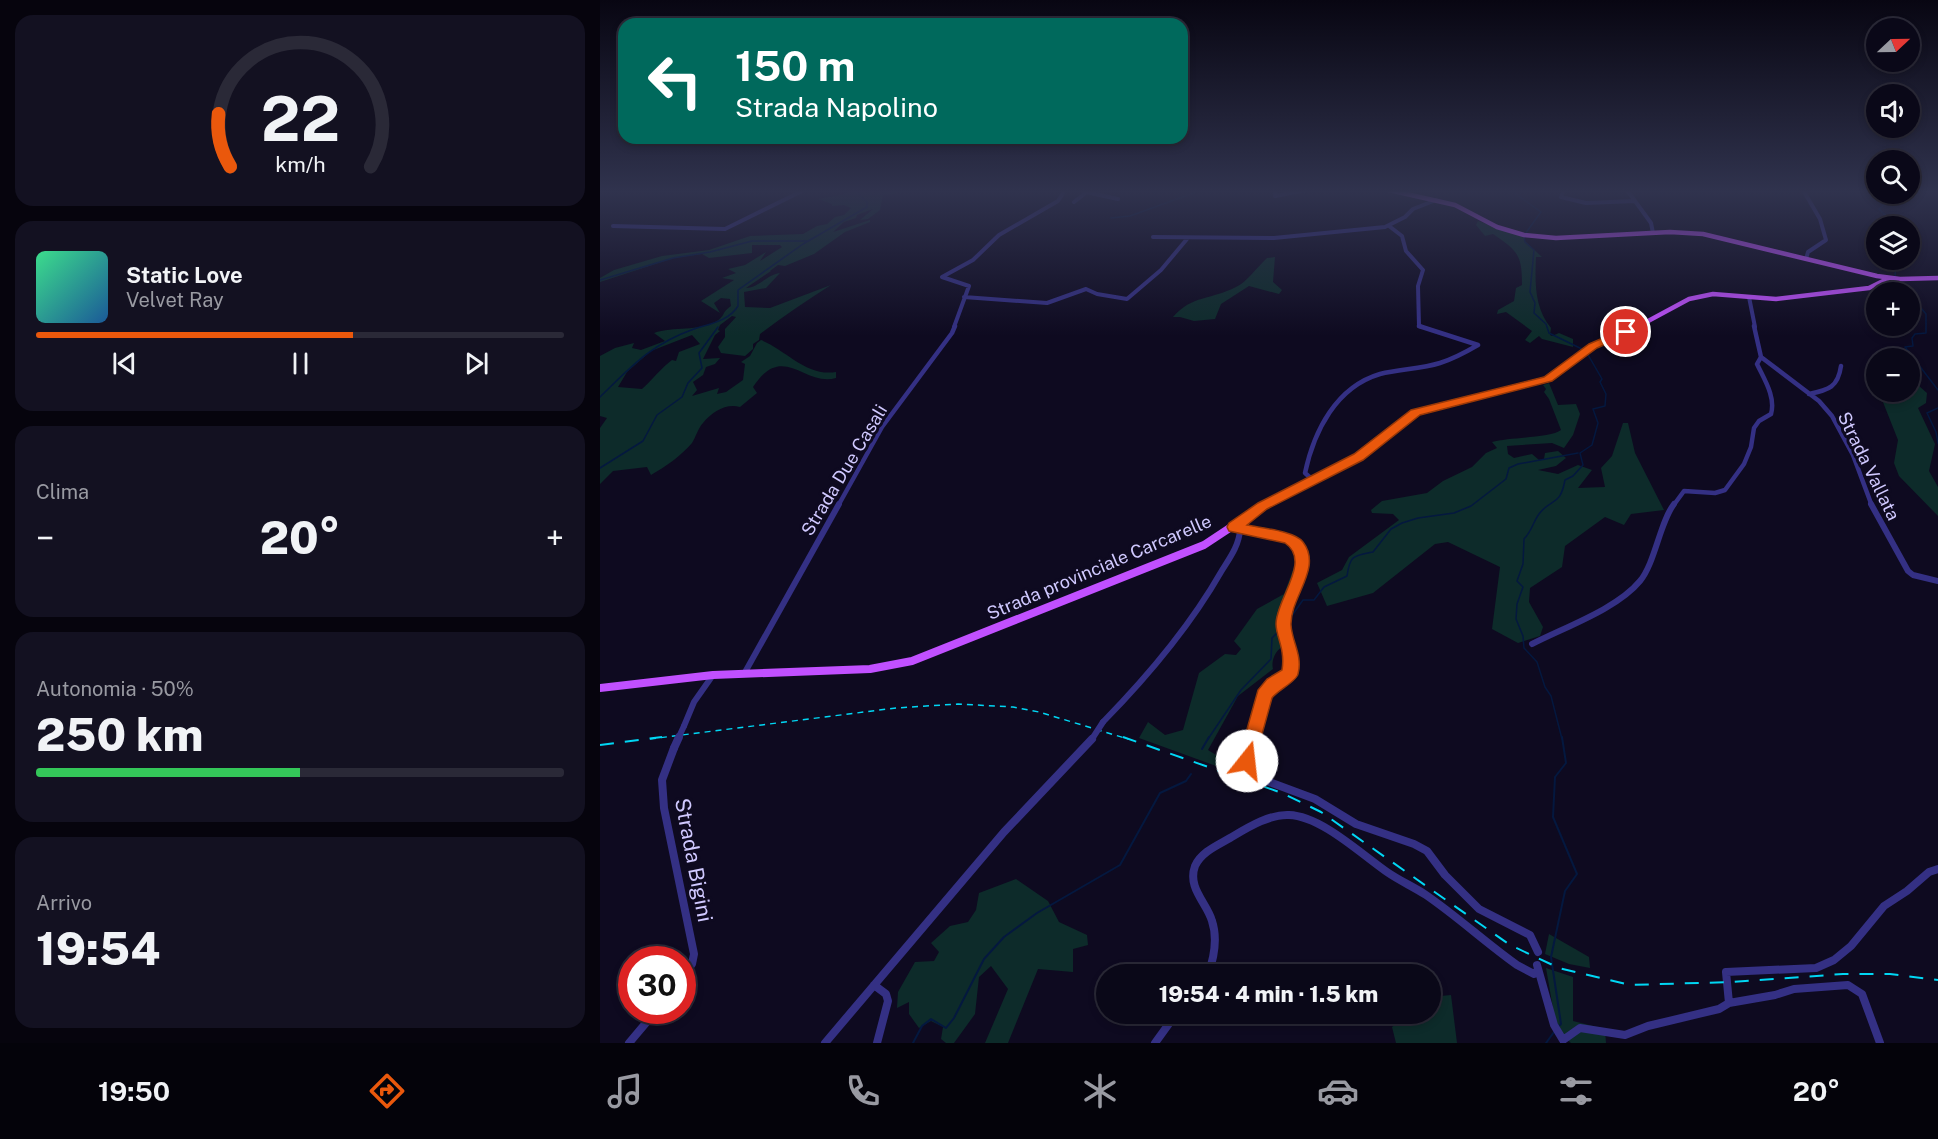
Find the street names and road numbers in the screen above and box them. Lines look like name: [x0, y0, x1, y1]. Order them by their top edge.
street label: Strada Due Casali: [797, 401, 891, 539]
street label: Strada Vallata: [1834, 408, 1904, 524]
street label: Strada provinciale Carcarelle: [984, 510, 1214, 624]
street label: Strada Bigini: [670, 796, 718, 924]

